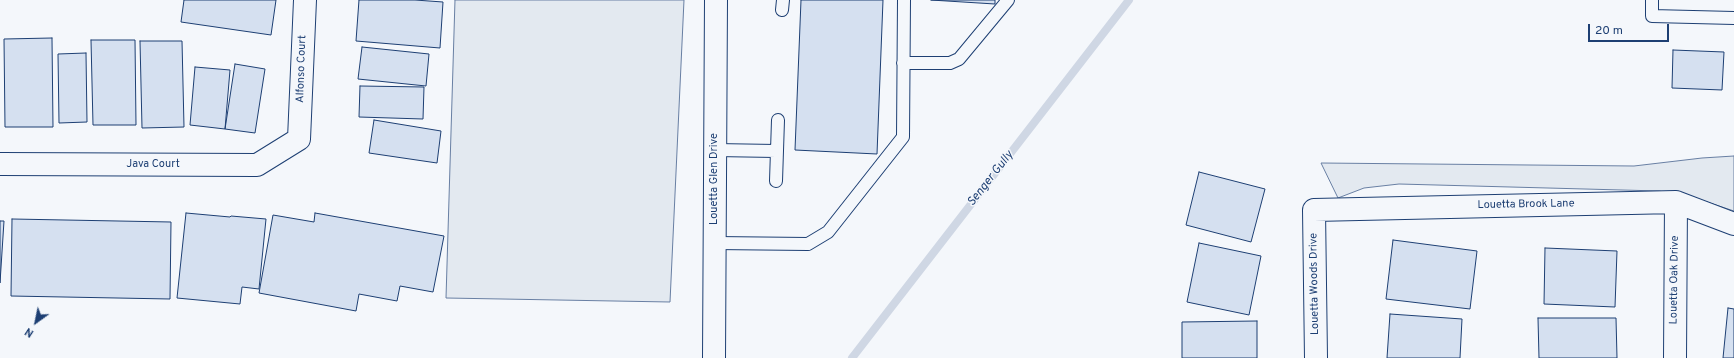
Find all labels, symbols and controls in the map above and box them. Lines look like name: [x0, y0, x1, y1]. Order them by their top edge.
scale bar: [1590, 16, 1671, 42]
text: 20 m: [1595, 23, 1623, 39]
street label: Alfonso Court: [294, 35, 310, 103]
street label: Louetta Glen Drive: [708, 133, 722, 225]
water label: Senger Gully: [965, 148, 1017, 210]
street label: Java Court: [126, 158, 180, 172]
street label: Louetta Brook Lane: [1477, 198, 1575, 212]
street label: Louetta Woods Drive: [1308, 233, 1322, 335]
street label: Louetta Oak Drive: [1668, 236, 1682, 324]
north arrow: [16, 302, 56, 342]
text: N: [22, 324, 37, 340]

